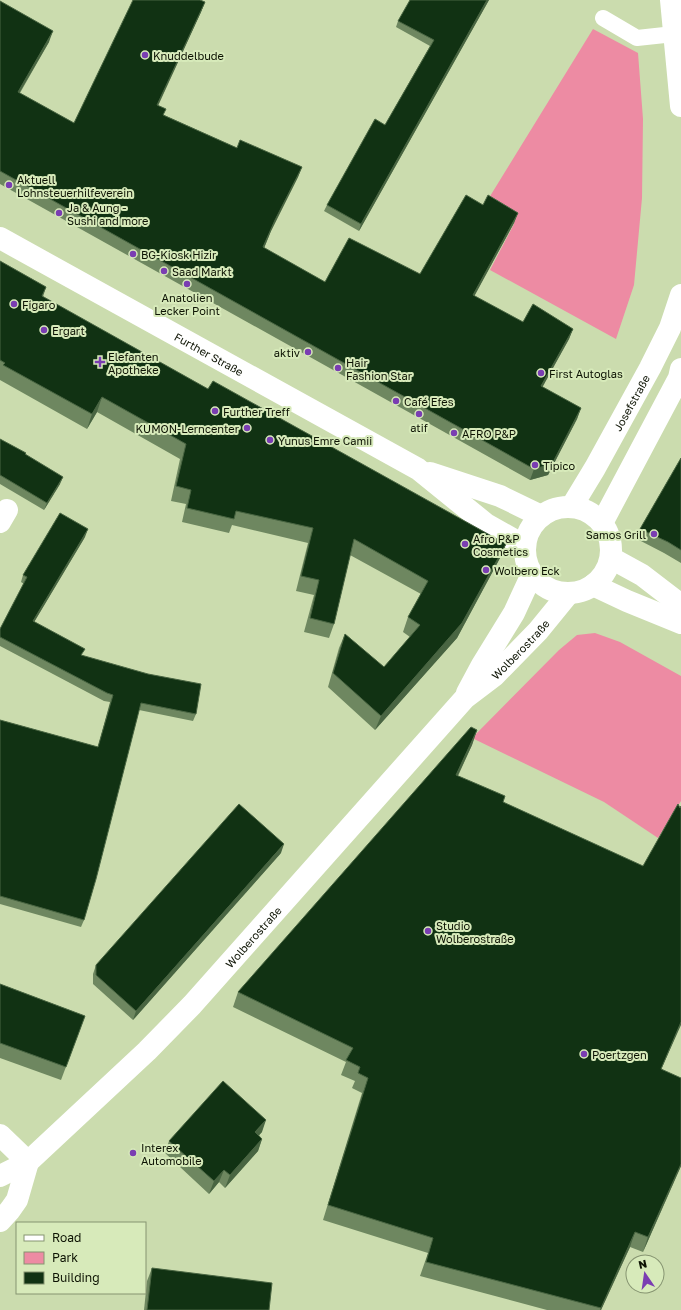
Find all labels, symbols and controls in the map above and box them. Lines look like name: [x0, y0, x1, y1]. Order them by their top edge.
place label: Knuddelbude: [153, 49, 224, 62]
marker: Knuddelbude: [140, 50, 150, 60]
place label: Aktuell Lohnsteuerhilfeverein: [17, 173, 133, 199]
marker: Aktuell Lohnsteuerhilfeverein: [4, 180, 14, 190]
place label: Ja & Aung - Sushi and more: [67, 201, 148, 227]
marker: Ja & Aung - Sushi and more: [54, 208, 64, 218]
place label: BG-Kiosk Hizir: [141, 248, 217, 261]
marker: BG-Kiosk Hizir: [128, 249, 138, 259]
place label: Saad Markt: [172, 265, 232, 278]
marker: Saad Markt: [159, 266, 169, 276]
marker: Anatolien Lecker Point: [182, 279, 192, 289]
place label: Anatolien Lecker Point: [154, 291, 220, 317]
place label: Figaro: [22, 298, 56, 311]
marker: Figaro: [9, 299, 19, 309]
place label: Ergart: [52, 324, 85, 337]
marker: Ergart: [39, 325, 49, 335]
street label: Further Straße: [172, 329, 246, 378]
place label: aktiv: [274, 346, 300, 359]
marker: aktiv: [303, 347, 313, 357]
place label: Elefanten Apotheke: [108, 350, 159, 376]
place label: Hair Fashion Star: [346, 356, 413, 382]
marker: Elefanten Apotheke: [95, 357, 105, 367]
marker: Hair Fashion Star: [333, 363, 343, 373]
place label: First Autoglas: [549, 367, 623, 380]
marker: First Autoglas: [536, 368, 546, 378]
street label: Josefstraße: [610, 372, 652, 433]
place label: Café Efes: [404, 395, 454, 408]
marker: Café Efes: [391, 396, 401, 406]
place label: Further Treff: [223, 405, 290, 418]
marker: Further Treff: [210, 406, 220, 416]
marker: atif: [414, 409, 424, 419]
place label: atif: [410, 421, 428, 434]
place label: KUMON-Lerncenter: [136, 422, 240, 435]
marker: KUMON-Lerncenter: [242, 423, 252, 433]
place label: AFRO P&P: [462, 427, 516, 440]
marker: AFRO P&P: [449, 428, 459, 438]
place label: Yunus Emre Camii: [278, 434, 372, 447]
marker: Yunus Emre Camii: [265, 435, 275, 445]
place label: Tipico: [543, 459, 575, 472]
marker: Tipico: [530, 460, 540, 470]
place label: Samos Grill: [586, 528, 646, 541]
marker: Samos Grill: [649, 529, 659, 539]
place label: Afro P&P Cosmetics: [473, 532, 528, 558]
marker: Afro P&P Cosmetics: [460, 539, 470, 549]
place label: Wolbero Eck: [494, 564, 560, 577]
marker: Wolbero Eck: [481, 565, 491, 575]
street label: Wolberostraße: [488, 617, 551, 682]
street label: Wolberostraße: [222, 903, 284, 970]
place label: Studio Wolberostraße: [436, 919, 514, 945]
marker: Studio Wolberostraße: [423, 926, 433, 936]
place label: Poertzgen: [592, 1048, 647, 1061]
marker: Poertzgen: [579, 1049, 589, 1059]
place label: Interex Automobile: [141, 1141, 202, 1167]
marker: Interex Automobile: [128, 1148, 138, 1158]
legend: [16, 1222, 146, 1294]
text: Road: [52, 1230, 81, 1245]
text: Park: [52, 1250, 78, 1265]
north arrow: [625, 1254, 665, 1294]
text: N: [637, 1256, 648, 1271]
text: Building: [52, 1270, 100, 1285]

